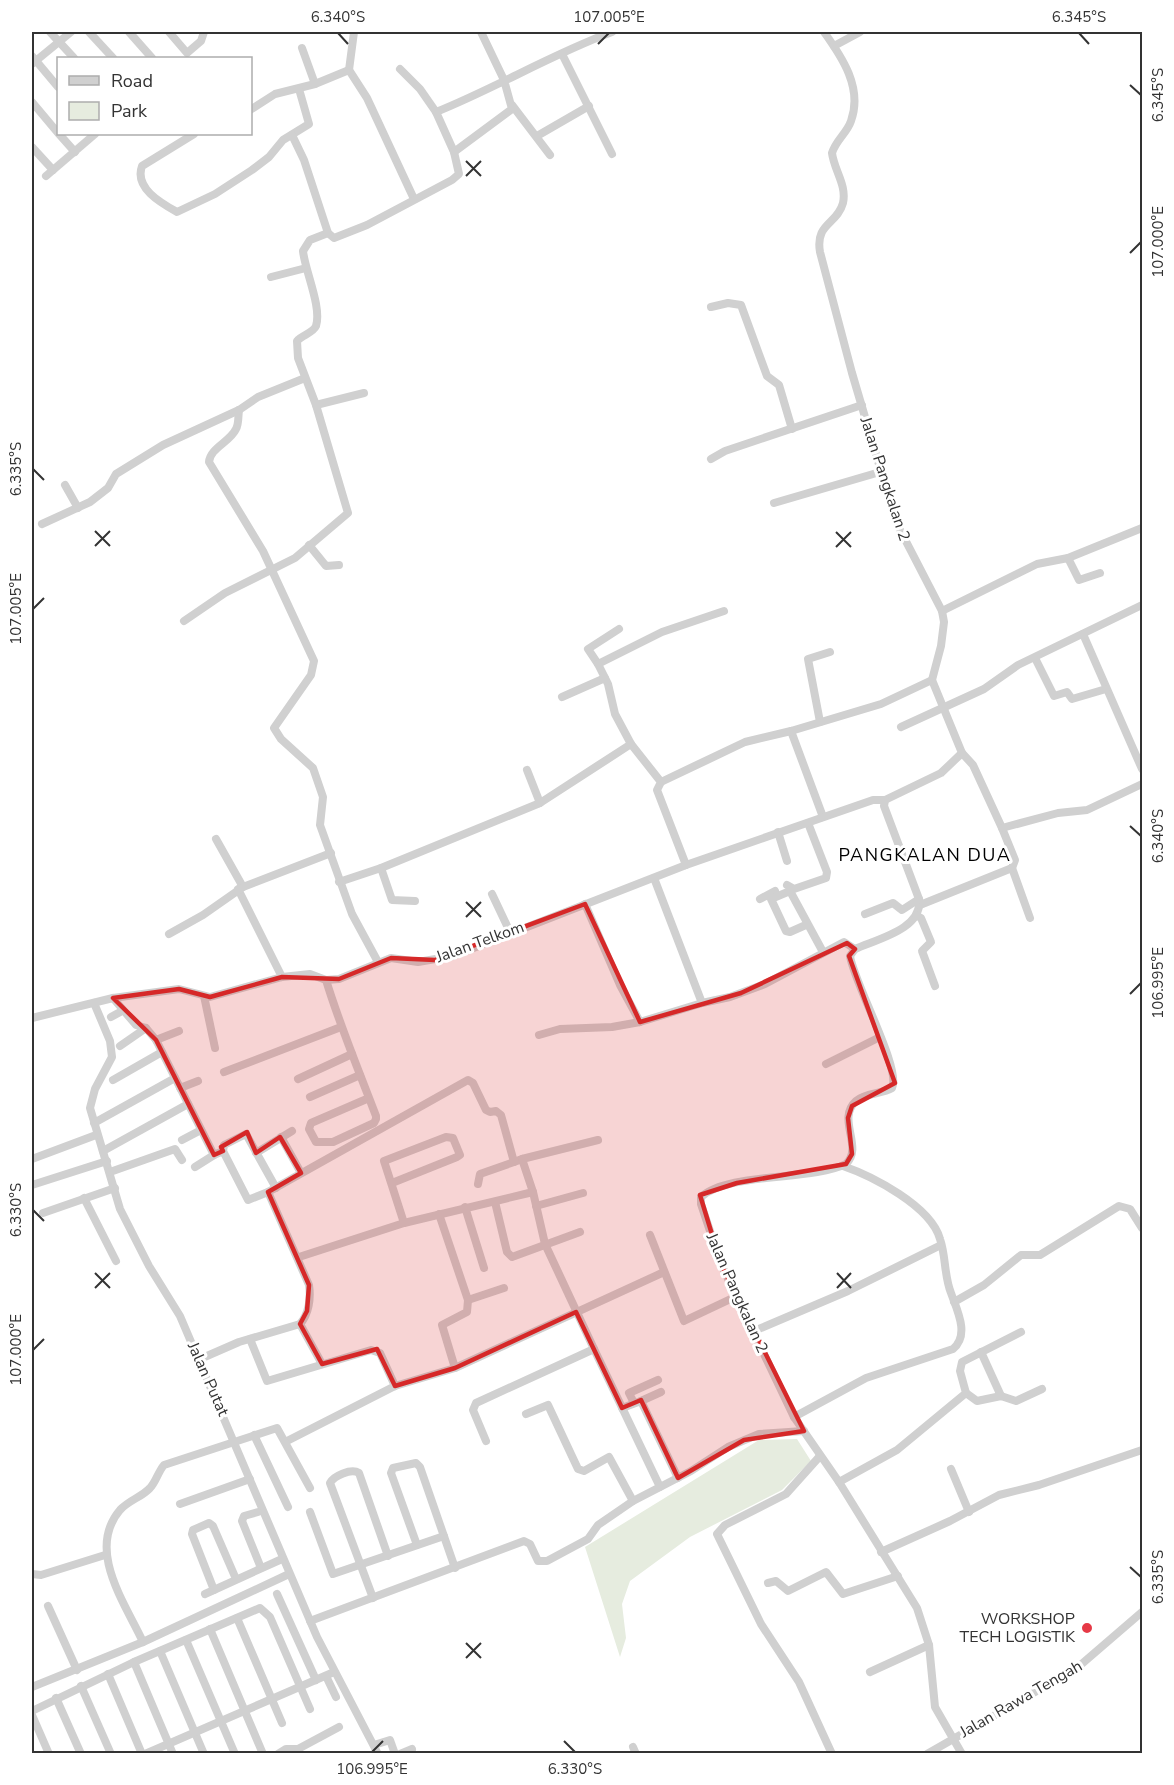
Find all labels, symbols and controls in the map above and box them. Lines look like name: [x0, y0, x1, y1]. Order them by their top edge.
text: 6.340°S: [311, 7, 365, 27]
text: 107.005°E: [573, 7, 645, 27]
text: 6.345°S: [1052, 7, 1106, 27]
legend: [57, 57, 252, 135]
text: 6.345°S: [1148, 68, 1168, 122]
text: Road: [111, 69, 153, 93]
text: Park: [111, 99, 148, 123]
text: 107.000°E: [1148, 206, 1168, 278]
street label: Jalan Pangkalan 2: [854, 413, 915, 544]
text: 6.335°S: [6, 442, 26, 496]
text: 107.005°E: [6, 573, 26, 645]
text: 6.340°S: [1148, 809, 1168, 863]
district label: PANGKALAN DUA: [839, 843, 1011, 867]
street label: Jalan Telkom: [432, 916, 527, 968]
text: 106.995°E: [1148, 947, 1168, 1019]
text: 6.330°S: [6, 1183, 26, 1237]
street label: Jalan Pangkalan 2: [700, 1229, 773, 1356]
text: 107.000°E: [6, 1314, 26, 1386]
street label: Jalan Putat: [182, 1338, 234, 1420]
text: 6.335°S: [1148, 1550, 1168, 1604]
place label: WORKSHOP TECH LOGISTIK: [960, 1608, 1076, 1648]
marker: WORKSHOP TECH LOGISTIK: [1080, 1621, 1094, 1635]
street label: Jalan Rawa Tengah: [955, 1655, 1086, 1744]
text: 106.995°E: [336, 1759, 408, 1779]
text: 6.330°S: [548, 1759, 602, 1779]

